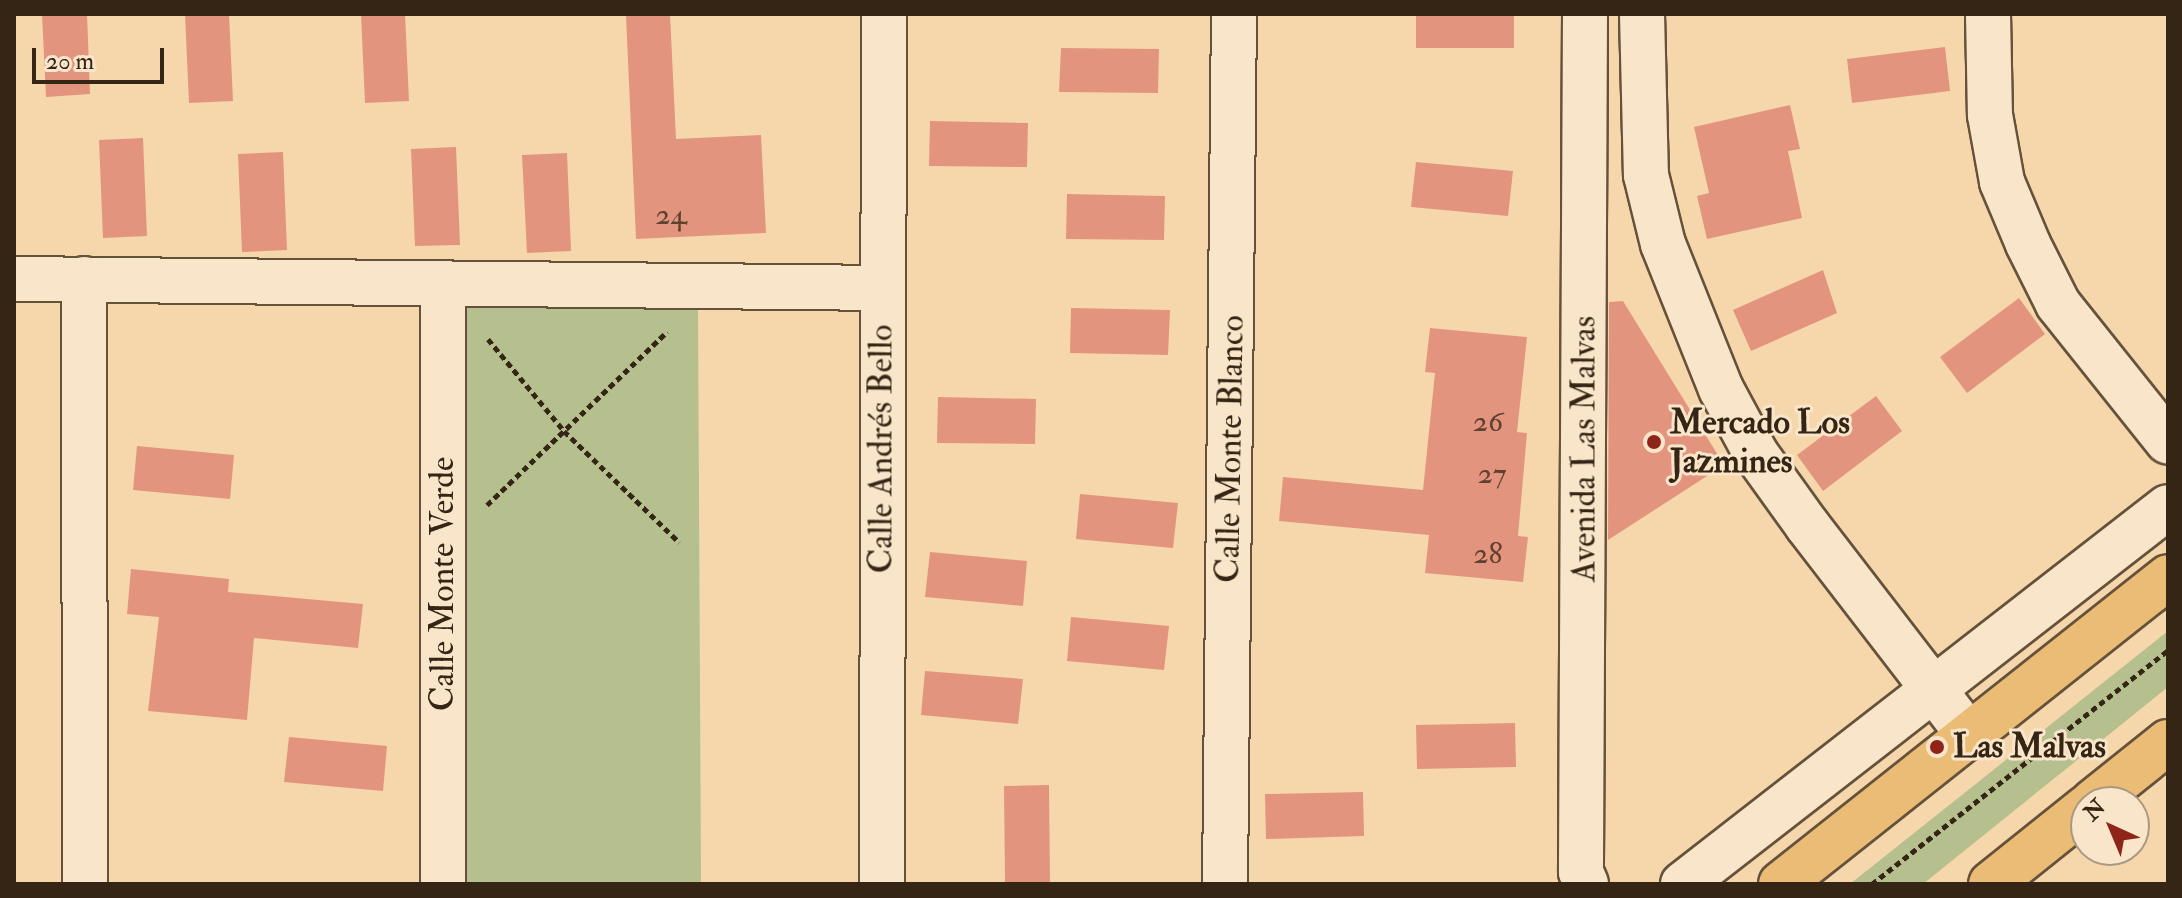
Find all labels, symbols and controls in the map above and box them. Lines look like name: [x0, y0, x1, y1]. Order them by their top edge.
scale bar: [36, 32, 168, 82]
text: 20 m: [46, 46, 94, 77]
house number: 24: [655, 197, 687, 233]
street label: Calle Monte Blanco: [1207, 315, 1253, 583]
street label: Avenida Las Malvas: [1564, 316, 1604, 582]
street label: Calle Andrés Bello: [861, 325, 901, 573]
place label: Mercado Los Jazmines: [1670, 402, 1850, 482]
house number: 26: [1473, 404, 1503, 440]
marker: Mercado Los Jazmines: [1645, 433, 1663, 451]
house number: 27: [1478, 456, 1506, 492]
street label: Calle Monte Verde: [423, 457, 463, 711]
house number: 28: [1473, 536, 1503, 572]
place label: Las Malvas: [1953, 727, 2106, 767]
marker: Las Malvas: [1928, 738, 1946, 756]
north arrow: [2070, 786, 2150, 866]
text: N: [2078, 793, 2112, 827]

